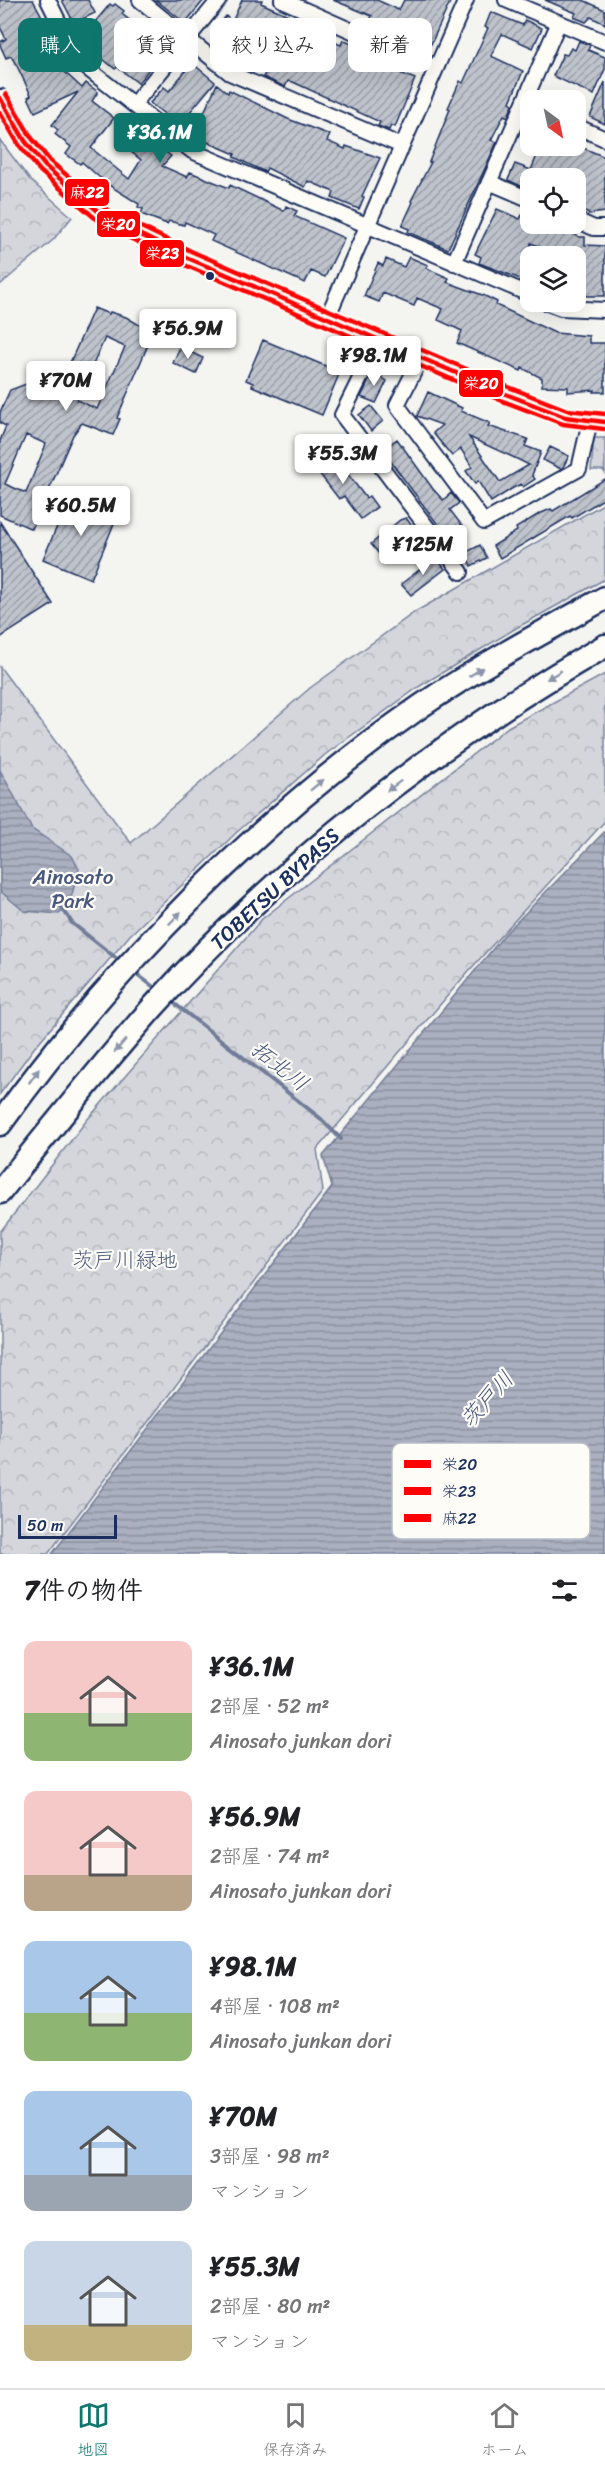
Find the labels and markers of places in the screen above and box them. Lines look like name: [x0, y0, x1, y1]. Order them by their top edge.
pin: ¥36.1M: [111, 113, 209, 164]
unlabelled marker: [204, 270, 216, 282]
pin: ¥56.9M: [139, 309, 237, 360]
pin: ¥98.1M: [325, 336, 423, 387]
pin: ¥70M: [30, 361, 102, 412]
pin: ¥55.3M: [294, 434, 392, 485]
pin: ¥60.5M: [32, 486, 130, 537]
pin: ¥125M: [381, 525, 465, 576]

